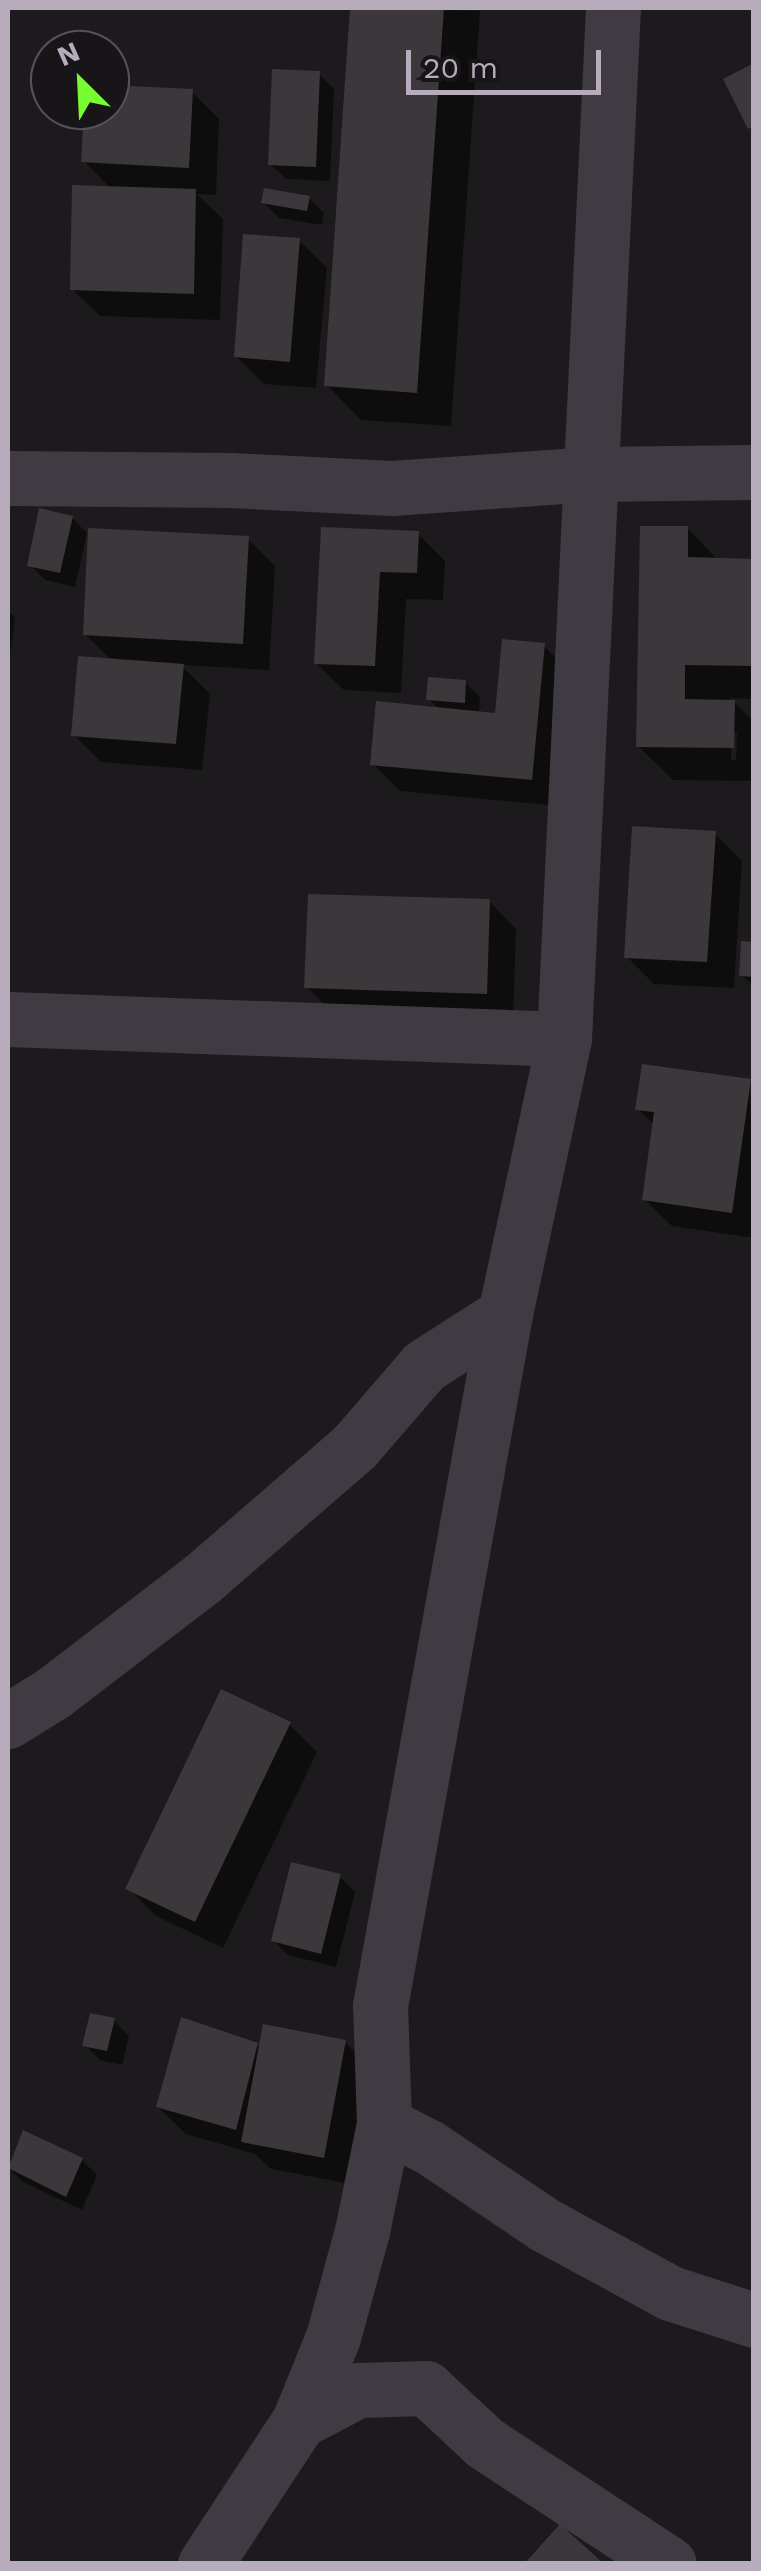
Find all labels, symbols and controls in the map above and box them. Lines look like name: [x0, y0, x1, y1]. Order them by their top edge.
north arrow: [30, 30, 130, 130]
scale bar: [411, 30, 606, 92]
text: N: [52, 35, 85, 73]
text: 20 m: [423, 50, 498, 85]

